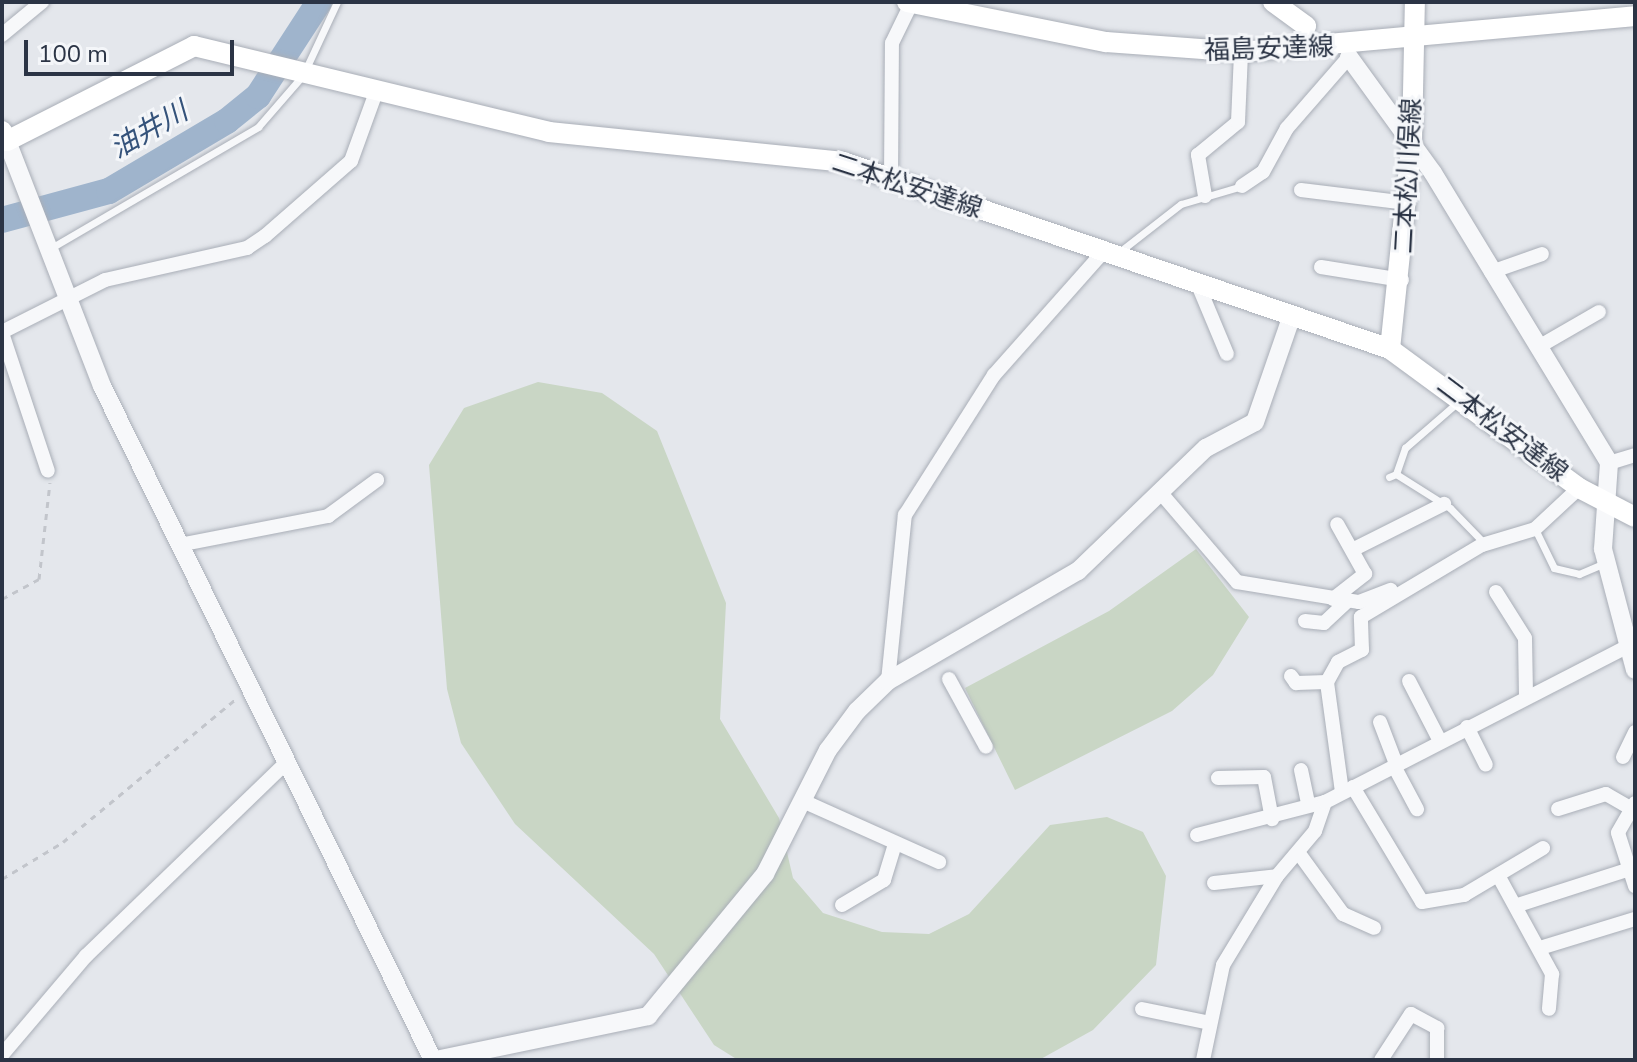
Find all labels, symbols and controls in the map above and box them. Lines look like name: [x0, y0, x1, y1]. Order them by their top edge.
scale bar: [28, 24, 238, 74]
street label: 福島安達線: [1203, 31, 1335, 67]
text: 100 m: [38, 38, 108, 70]
water label: 油井川: [104, 94, 194, 166]
street label: 二本松川俣線: [1388, 97, 1428, 255]
street label: 二本松安達線: [828, 147, 986, 225]
street label: 二本松安達線: [1430, 370, 1574, 488]

